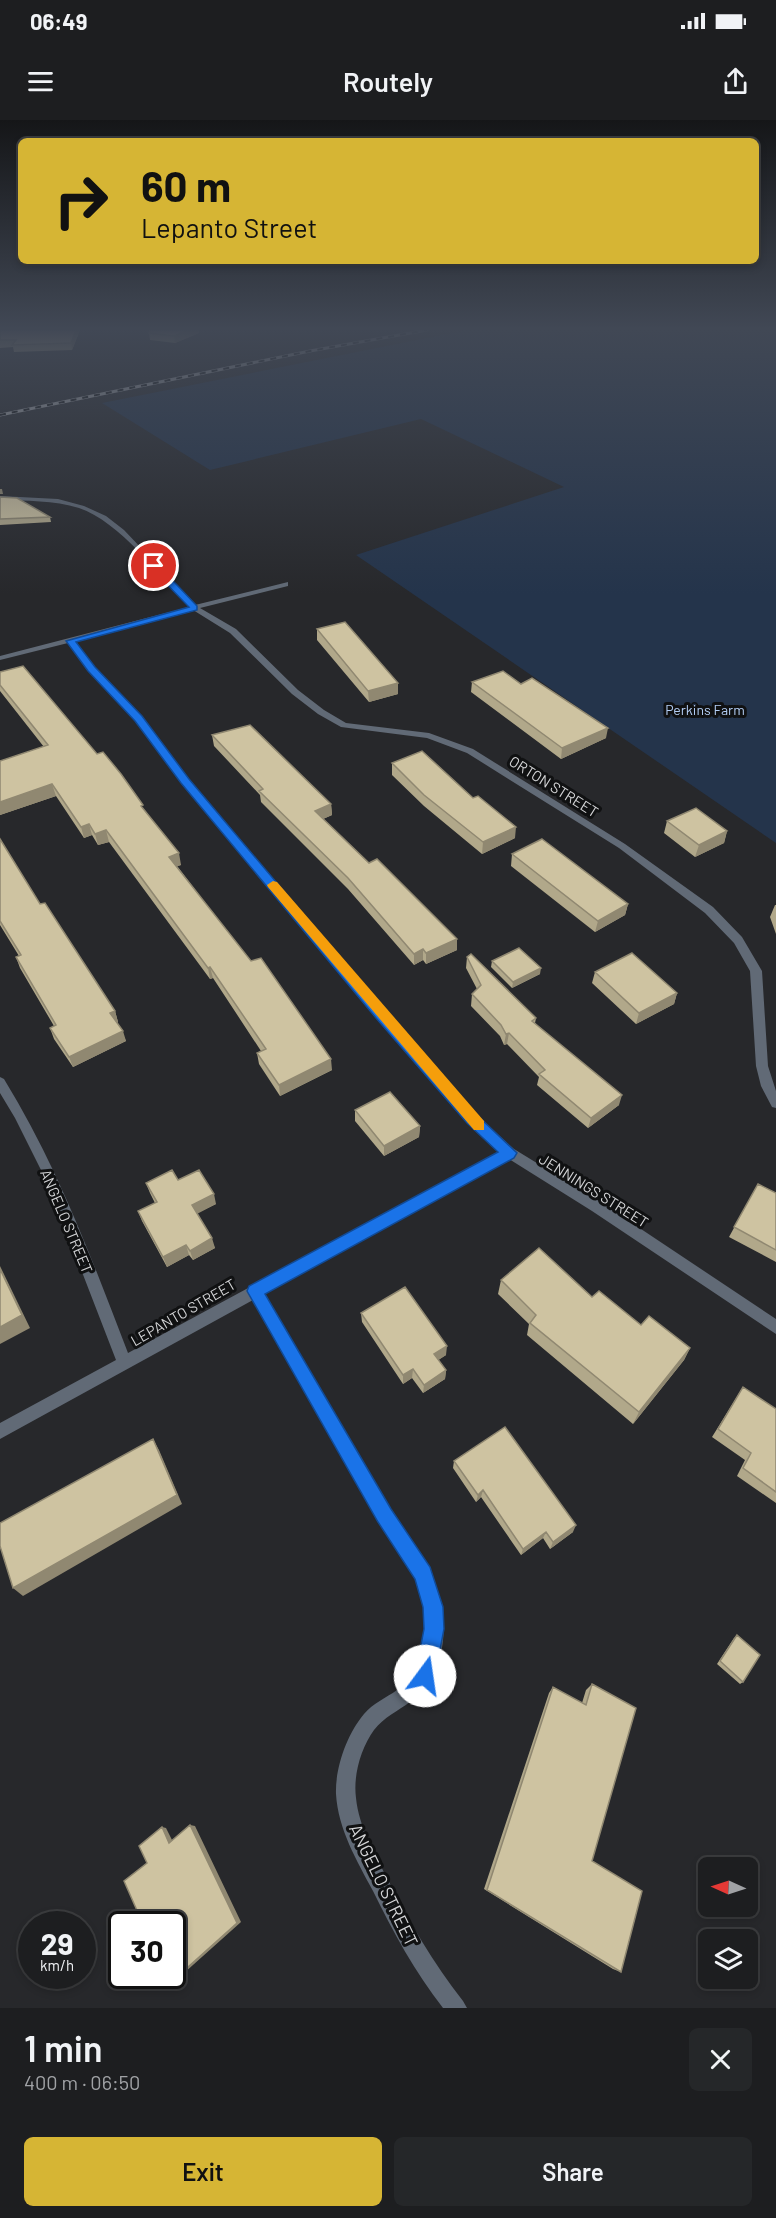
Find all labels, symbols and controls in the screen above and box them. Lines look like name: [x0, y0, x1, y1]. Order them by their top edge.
text: 06:49: [30, 8, 87, 34]
icon: menu: [24, 65, 57, 98]
text: Routely: [343, 65, 433, 97]
icon: share: [719, 65, 752, 98]
text: 60 m: [141, 160, 231, 210]
icon: right: [42, 162, 120, 240]
text: Lepanto Street: [141, 211, 317, 243]
pin: [128, 540, 179, 591]
icon: arrive: [137, 549, 170, 582]
park label: Perkins Farm: [665, 701, 745, 718]
street label: ORTON STREET: [506, 751, 602, 821]
street label: JENNINGS STREET: [536, 1149, 652, 1231]
street label: ANGELO STREET: [37, 1166, 97, 1276]
street label: LEPANTO STREET: [127, 1275, 239, 1349]
position arrow: [393, 1644, 457, 1708]
street label: ANGELO STREET: [345, 1820, 423, 1950]
north arrow: [698, 1857, 758, 1917]
map controls: [698, 1857, 758, 1989]
speed limit sign: 30: [108, 1911, 186, 1989]
text: 29: [41, 1925, 73, 1961]
button: layers: [698, 1929, 758, 1989]
text: km/h: [40, 1956, 74, 1974]
text: 1 min: [24, 2026, 103, 2069]
button: close: [689, 2028, 752, 2091]
text: 400 m · 06:50: [24, 2070, 140, 2094]
button: Exit: [24, 2137, 382, 2206]
button: Share: [394, 2137, 752, 2206]

